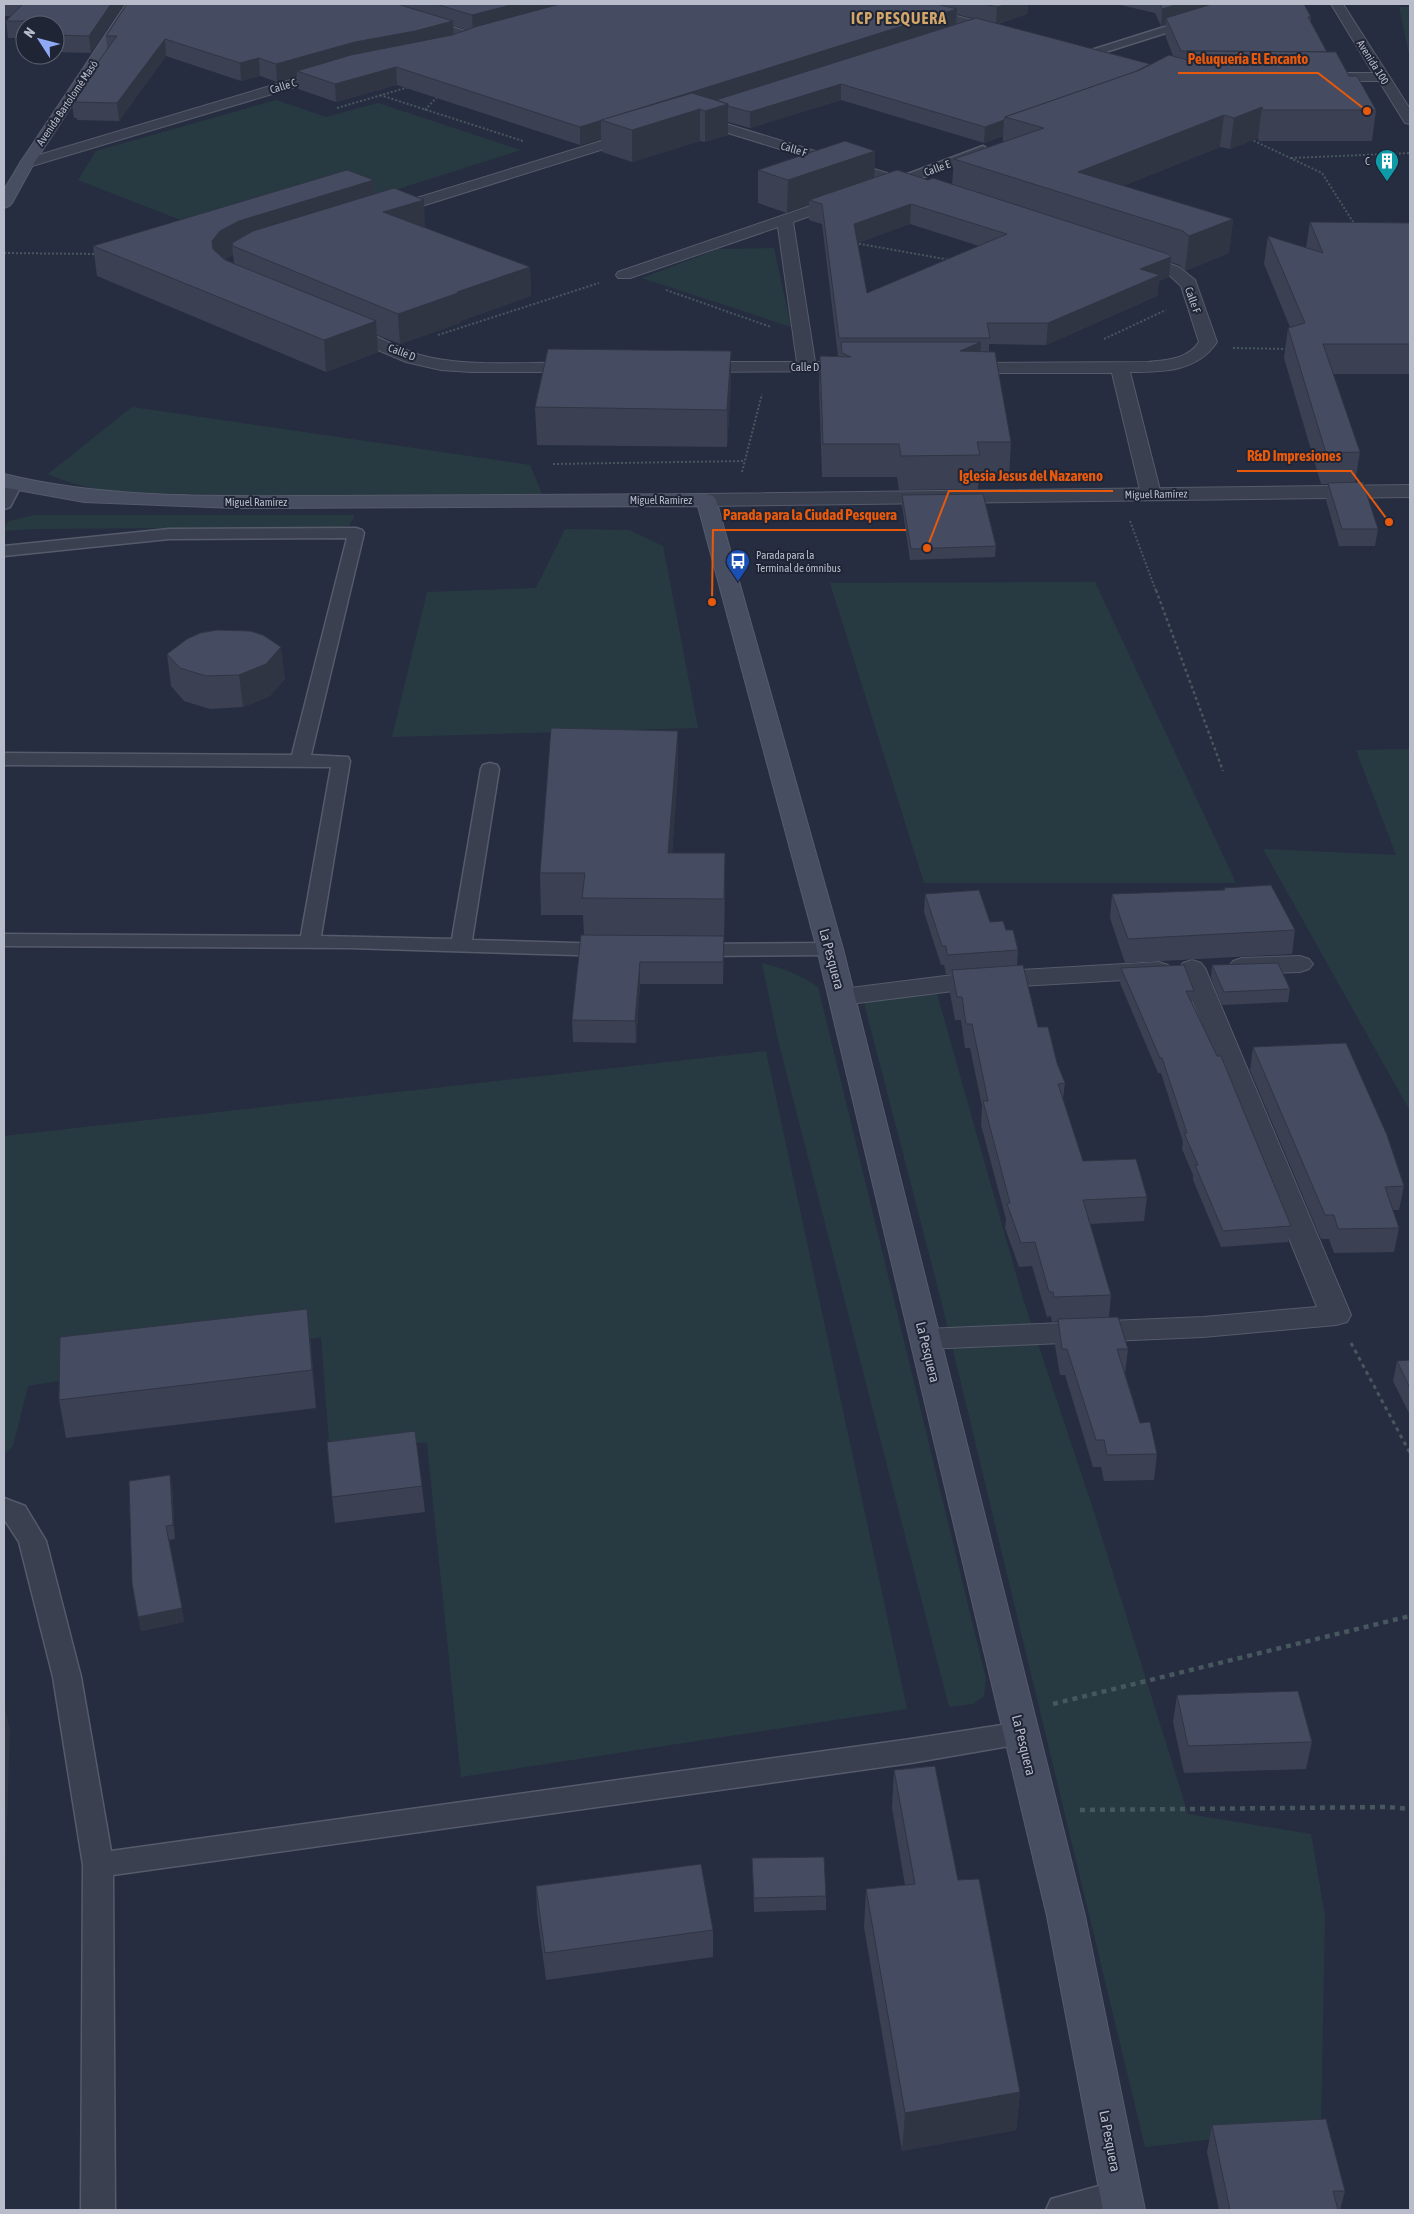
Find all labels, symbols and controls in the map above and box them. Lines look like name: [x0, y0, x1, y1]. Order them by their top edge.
district label: ICP PESQUERA: [851, 9, 947, 27]
north arrow: [15, 15, 65, 65]
text: N: [21, 24, 38, 40]
street label: Avenida 100: [1355, 38, 1391, 86]
callout: Peluquería El Encanto: [1178, 43, 1318, 73]
text: Peluquería El Encanto: [1188, 50, 1308, 67]
street label: Avenida Bartolomé Masó: [34, 58, 100, 148]
street label: Calle C: [268, 76, 298, 96]
street label: Calle F: [779, 139, 809, 159]
building icon: C: [1374, 148, 1400, 182]
place label: C: [1365, 155, 1370, 167]
street label: Calle E: [922, 158, 952, 178]
street label: Calle F: [1183, 285, 1203, 315]
street label: Calle D: [387, 341, 417, 363]
street label: Calle D: [791, 361, 819, 373]
callout: R&D Impresiones: [1237, 441, 1351, 471]
text: R&D Impresiones: [1247, 447, 1342, 464]
callout: Iglesia Jesus del Nazareno: [949, 461, 1113, 491]
text: Iglesia Jesus del Nazareno: [959, 467, 1103, 484]
street label: Miguel Ramírez: [1125, 487, 1187, 501]
street label: Miguel Ramírez: [630, 494, 692, 506]
street label: Miguel Ramírez: [225, 496, 287, 508]
callout: Parada para la Ciudad Pesquera: [713, 500, 906, 530]
text: Parada para la Ciudad Pesquera: [723, 506, 897, 523]
bus stop icon: Parada para la Terminal de ómnibus: [725, 548, 751, 582]
place label: Parada para la Terminal de ómnibus: [756, 549, 841, 574]
street label: La Pesquera: [816, 927, 848, 991]
street label: La Pesquera: [913, 1320, 943, 1384]
street label: La Pesquera: [1009, 1713, 1039, 1777]
street label: La Pesquera: [1096, 2109, 1124, 2173]

